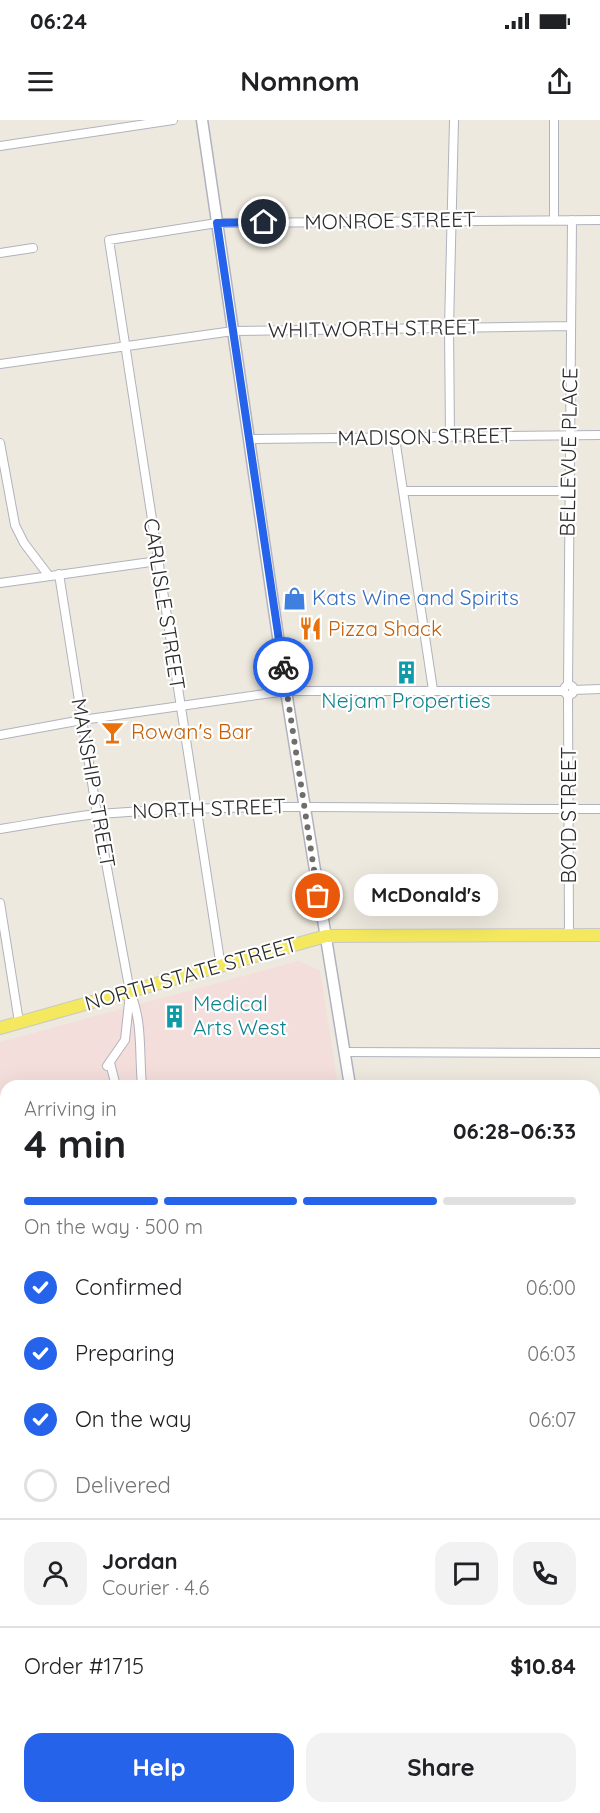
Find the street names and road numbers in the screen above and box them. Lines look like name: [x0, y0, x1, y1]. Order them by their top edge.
street label: MONROE STREET: [304, 206, 476, 234]
street label: WHITWORTH STREET: [268, 313, 480, 343]
street label: BELLEVUE PLACE: [554, 367, 582, 537]
street label: MADISON STREET: [337, 421, 513, 451]
street label: CARLISLE STREET: [139, 516, 191, 692]
street label: MANSHIP STREET: [66, 696, 122, 870]
street label: BOYD STREET: [555, 747, 581, 883]
street label: NORTH STREET: [132, 792, 286, 824]
street label: NORTH STATE STREET: [81, 930, 300, 1016]

